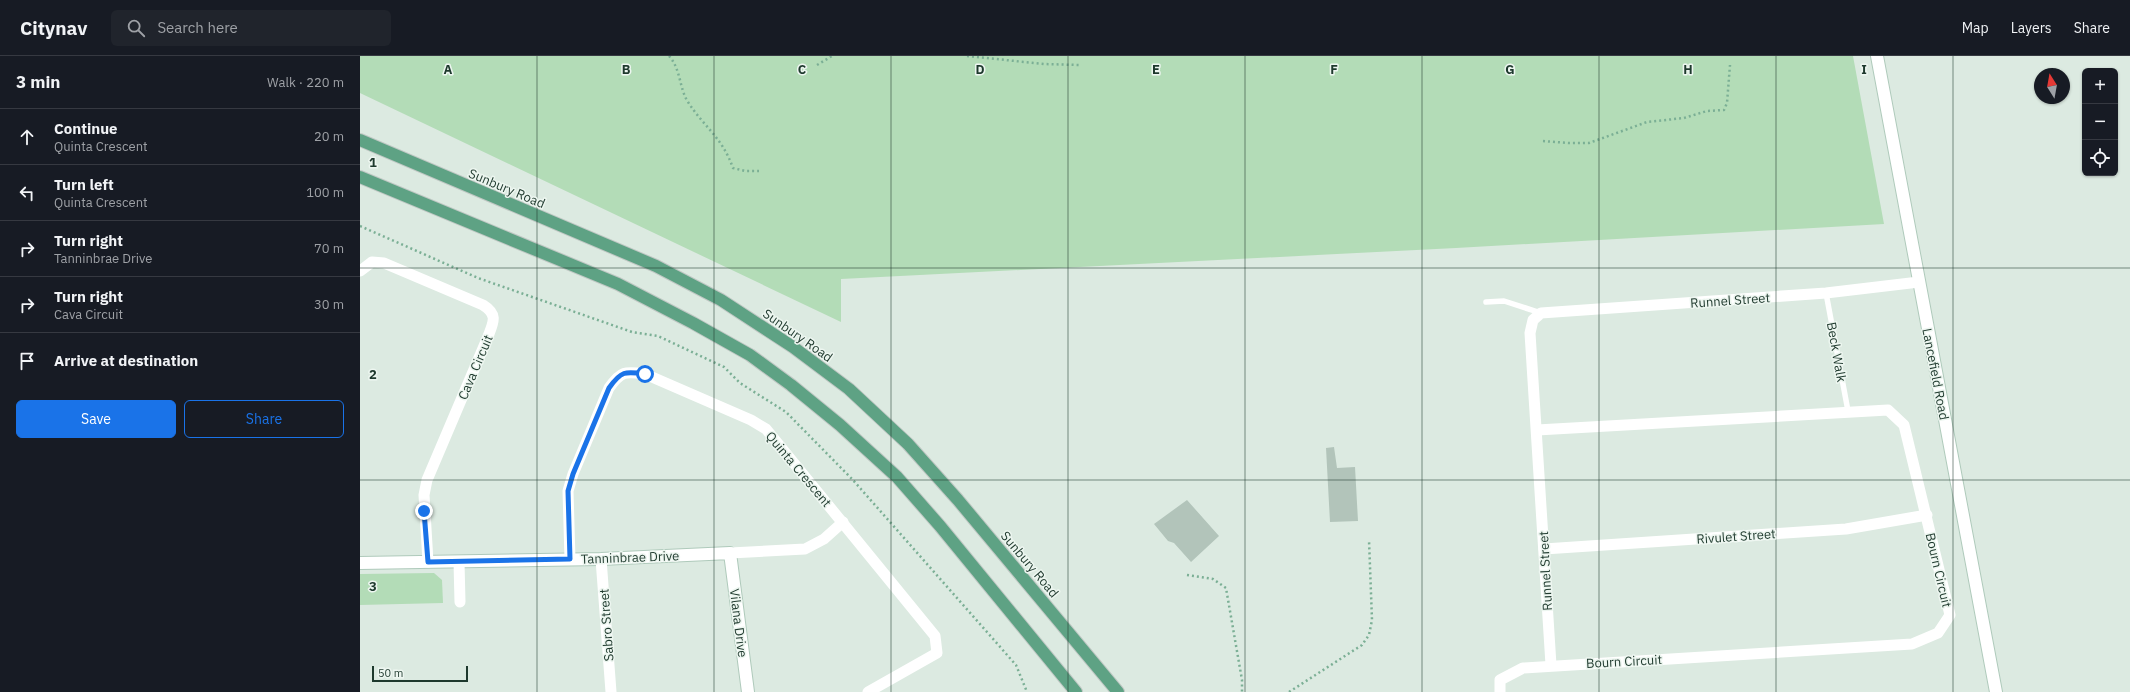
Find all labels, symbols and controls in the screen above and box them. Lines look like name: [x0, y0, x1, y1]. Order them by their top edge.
search box: [111, 10, 391, 46]
text: Citynav: [20, 16, 87, 40]
icon: search: [125, 17, 147, 39]
text: Search here: [157, 18, 238, 37]
text: Map: [1962, 19, 1989, 37]
text: Layers: [2011, 19, 2052, 37]
text: Share: [2074, 19, 2110, 37]
text: A: [444, 61, 453, 78]
text: B: [622, 61, 631, 78]
text: C: [798, 61, 807, 78]
text: D: [975, 61, 985, 78]
text: E: [1152, 61, 1160, 78]
text: F: [1330, 61, 1338, 78]
text: G: [1505, 61, 1515, 78]
text: H: [1683, 61, 1693, 78]
text: I: [1861, 61, 1867, 78]
north arrow: [2034, 68, 2070, 104]
map controls: [2082, 68, 2118, 176]
button: +: [2082, 68, 2118, 104]
text: 3 min: [16, 71, 60, 93]
text: Walk · 220 m: [267, 74, 344, 91]
button: −: [2082, 104, 2118, 140]
text: Continue: [54, 119, 118, 138]
icon: ahead: [16, 126, 38, 148]
text: 20 m: [314, 128, 344, 145]
text: Quinta Crescent: [54, 138, 148, 155]
button: locate: [2082, 140, 2118, 176]
text: 1: [369, 154, 377, 171]
street label: Sunbury Road: [466, 165, 548, 212]
text: Turn left: [54, 175, 114, 194]
icon: left: [16, 182, 38, 204]
text: 100 m: [306, 184, 344, 201]
text: Quinta Crescent: [54, 194, 148, 211]
text: Turn right: [54, 231, 123, 250]
icon: right: [16, 238, 38, 260]
text: 70 m: [314, 240, 344, 257]
text: Tanninbrae Drive: [54, 250, 152, 267]
text: Turn right: [54, 287, 123, 306]
street label: Runnel Street: [1690, 289, 1770, 312]
icon: right: [16, 294, 38, 316]
text: 30 m: [314, 296, 344, 313]
street label: Sunbury Road: [759, 305, 836, 366]
text: Cava Circuit: [54, 306, 123, 323]
street label: Beck Walk: [1823, 321, 1850, 384]
street label: Lancefield Road: [1918, 327, 1953, 421]
street label: Cava Circuit: [454, 332, 497, 402]
icon: arrive: [16, 350, 38, 372]
text: Arrive at destination: [54, 351, 198, 370]
route start: [636, 365, 654, 383]
text: 2: [369, 366, 377, 383]
button: Save: [16, 400, 176, 438]
button: Share: [184, 400, 344, 438]
street label: Quinta Crescent: [762, 428, 835, 511]
route end: [415, 502, 433, 520]
street label: Rivulet Street: [1696, 525, 1776, 548]
street label: Sunbury Road: [997, 528, 1062, 601]
street label: Runnel Street: [1535, 531, 1556, 611]
street label: Bourn Circuit: [1922, 531, 1955, 609]
street label: Tanninbrae Drive: [581, 547, 680, 568]
text: 3: [369, 578, 377, 595]
street label: Sabro Street: [595, 588, 618, 662]
street label: Vilana Drive: [726, 588, 751, 658]
street label: Bourn Circuit: [1586, 651, 1662, 672]
scale bar: [372, 664, 468, 683]
text: 50 m: [378, 666, 403, 680]

